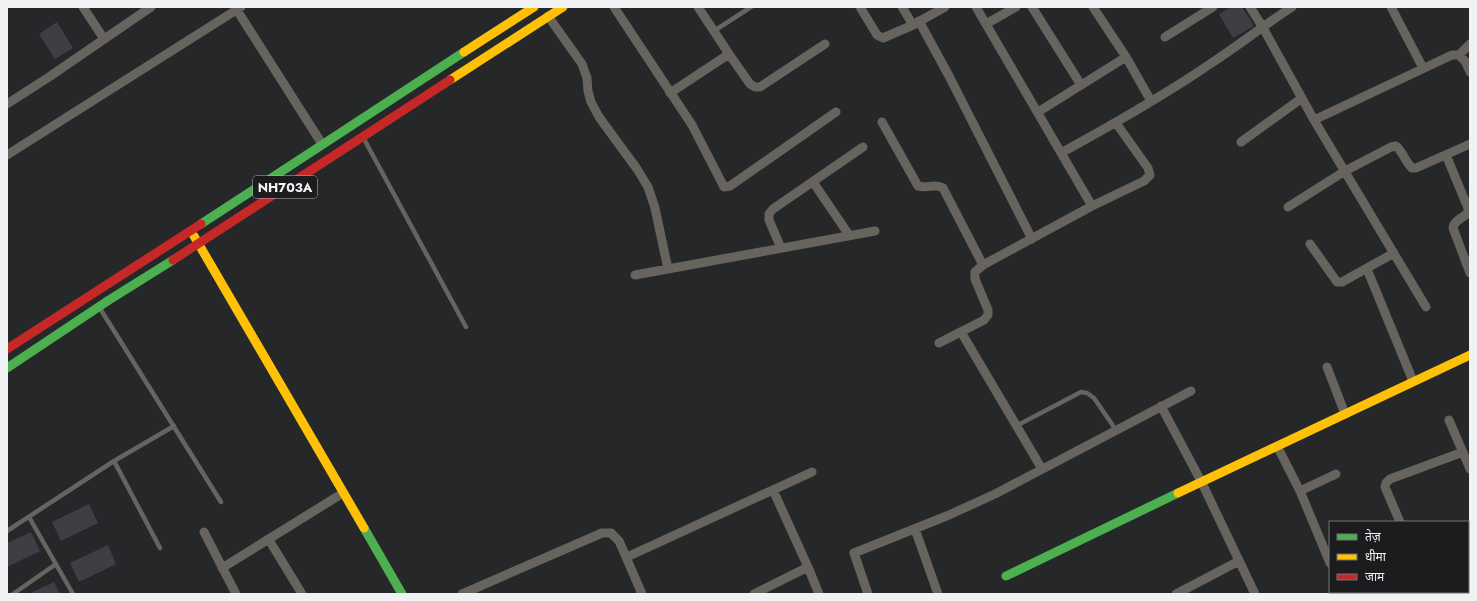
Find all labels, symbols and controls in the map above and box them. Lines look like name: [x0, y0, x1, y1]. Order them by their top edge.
road number: NH703A: [253, 176, 317, 198]
legend: [1329, 521, 1469, 593]
text: तेज़: [1365, 528, 1382, 546]
text: धीमा: [1365, 548, 1387, 566]
text: जाम: [1365, 568, 1385, 586]

